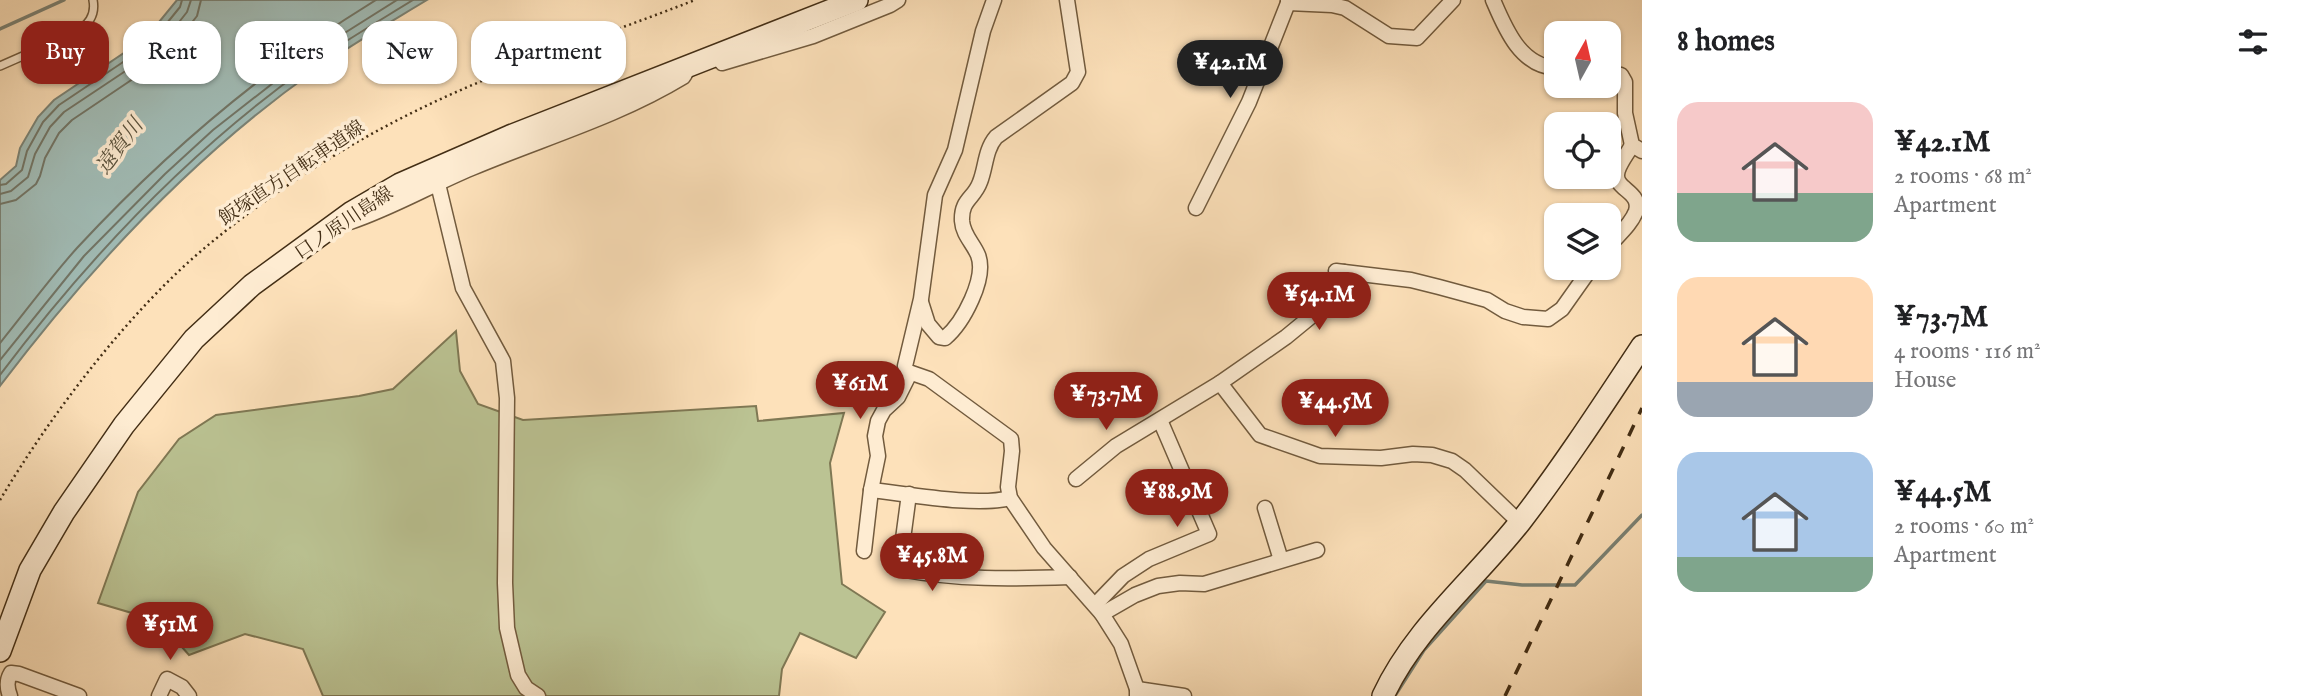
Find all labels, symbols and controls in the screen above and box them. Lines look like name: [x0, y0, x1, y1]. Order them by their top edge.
chip: Buy: [21, 21, 109, 84]
chip: Rent: [123, 21, 221, 84]
chip: Filters: [235, 21, 348, 84]
chip: New: [362, 21, 457, 84]
chip: Apartment: [471, 21, 626, 84]
north arrow: [1544, 21, 1620, 98]
map controls: [1544, 21, 1621, 280]
text: 8 homes: [1677, 23, 1775, 61]
icon: filters: [2234, 23, 2272, 61]
pin: ¥42.1M: [1173, 41, 1287, 100]
text: ¥42.1M: [1193, 48, 1267, 77]
water label: 遠賀川: [90, 112, 151, 180]
button: locate: [1544, 112, 1621, 189]
street label: 飯塚直方自転車道線: [215, 116, 370, 231]
text: ¥42.1M: [1894, 124, 1990, 162]
icon: home: [1733, 130, 1817, 214]
text: 2 rooms · 68 m²: [1894, 162, 2032, 191]
street label: 口ノ原川島線: [290, 182, 398, 265]
text: Apartment: [1894, 191, 1997, 220]
button: layers: [1544, 203, 1621, 280]
pin: ¥54.1M: [1262, 272, 1376, 332]
text: ¥54.1M: [1283, 280, 1355, 309]
text: ¥73.7M: [1894, 299, 1988, 337]
icon: home: [1733, 305, 1817, 389]
text: 4 rooms · 116 m²: [1894, 337, 2041, 366]
pin: ¥61M: [819, 362, 901, 421]
text: House: [1894, 366, 1956, 395]
text: ¥61M: [832, 369, 888, 398]
pin: ¥73.7M: [1049, 372, 1163, 432]
text: ¥73.7M: [1070, 380, 1142, 409]
pin: ¥44.5M: [1278, 380, 1392, 439]
text: ¥44.5M: [1298, 387, 1372, 416]
pin: ¥88.9M: [1120, 470, 1234, 529]
text: ¥44.5M: [1894, 474, 1991, 512]
text: ¥88.9M: [1141, 477, 1213, 506]
icon: home: [1733, 480, 1817, 564]
text: 2 rooms · 60 m²: [1894, 512, 2034, 541]
pin: ¥45.8M: [875, 534, 989, 593]
text: ¥45.8M: [896, 541, 968, 570]
text: Apartment: [1894, 541, 1997, 570]
pin: ¥51M: [129, 602, 211, 662]
text: ¥51M: [142, 610, 198, 639]

